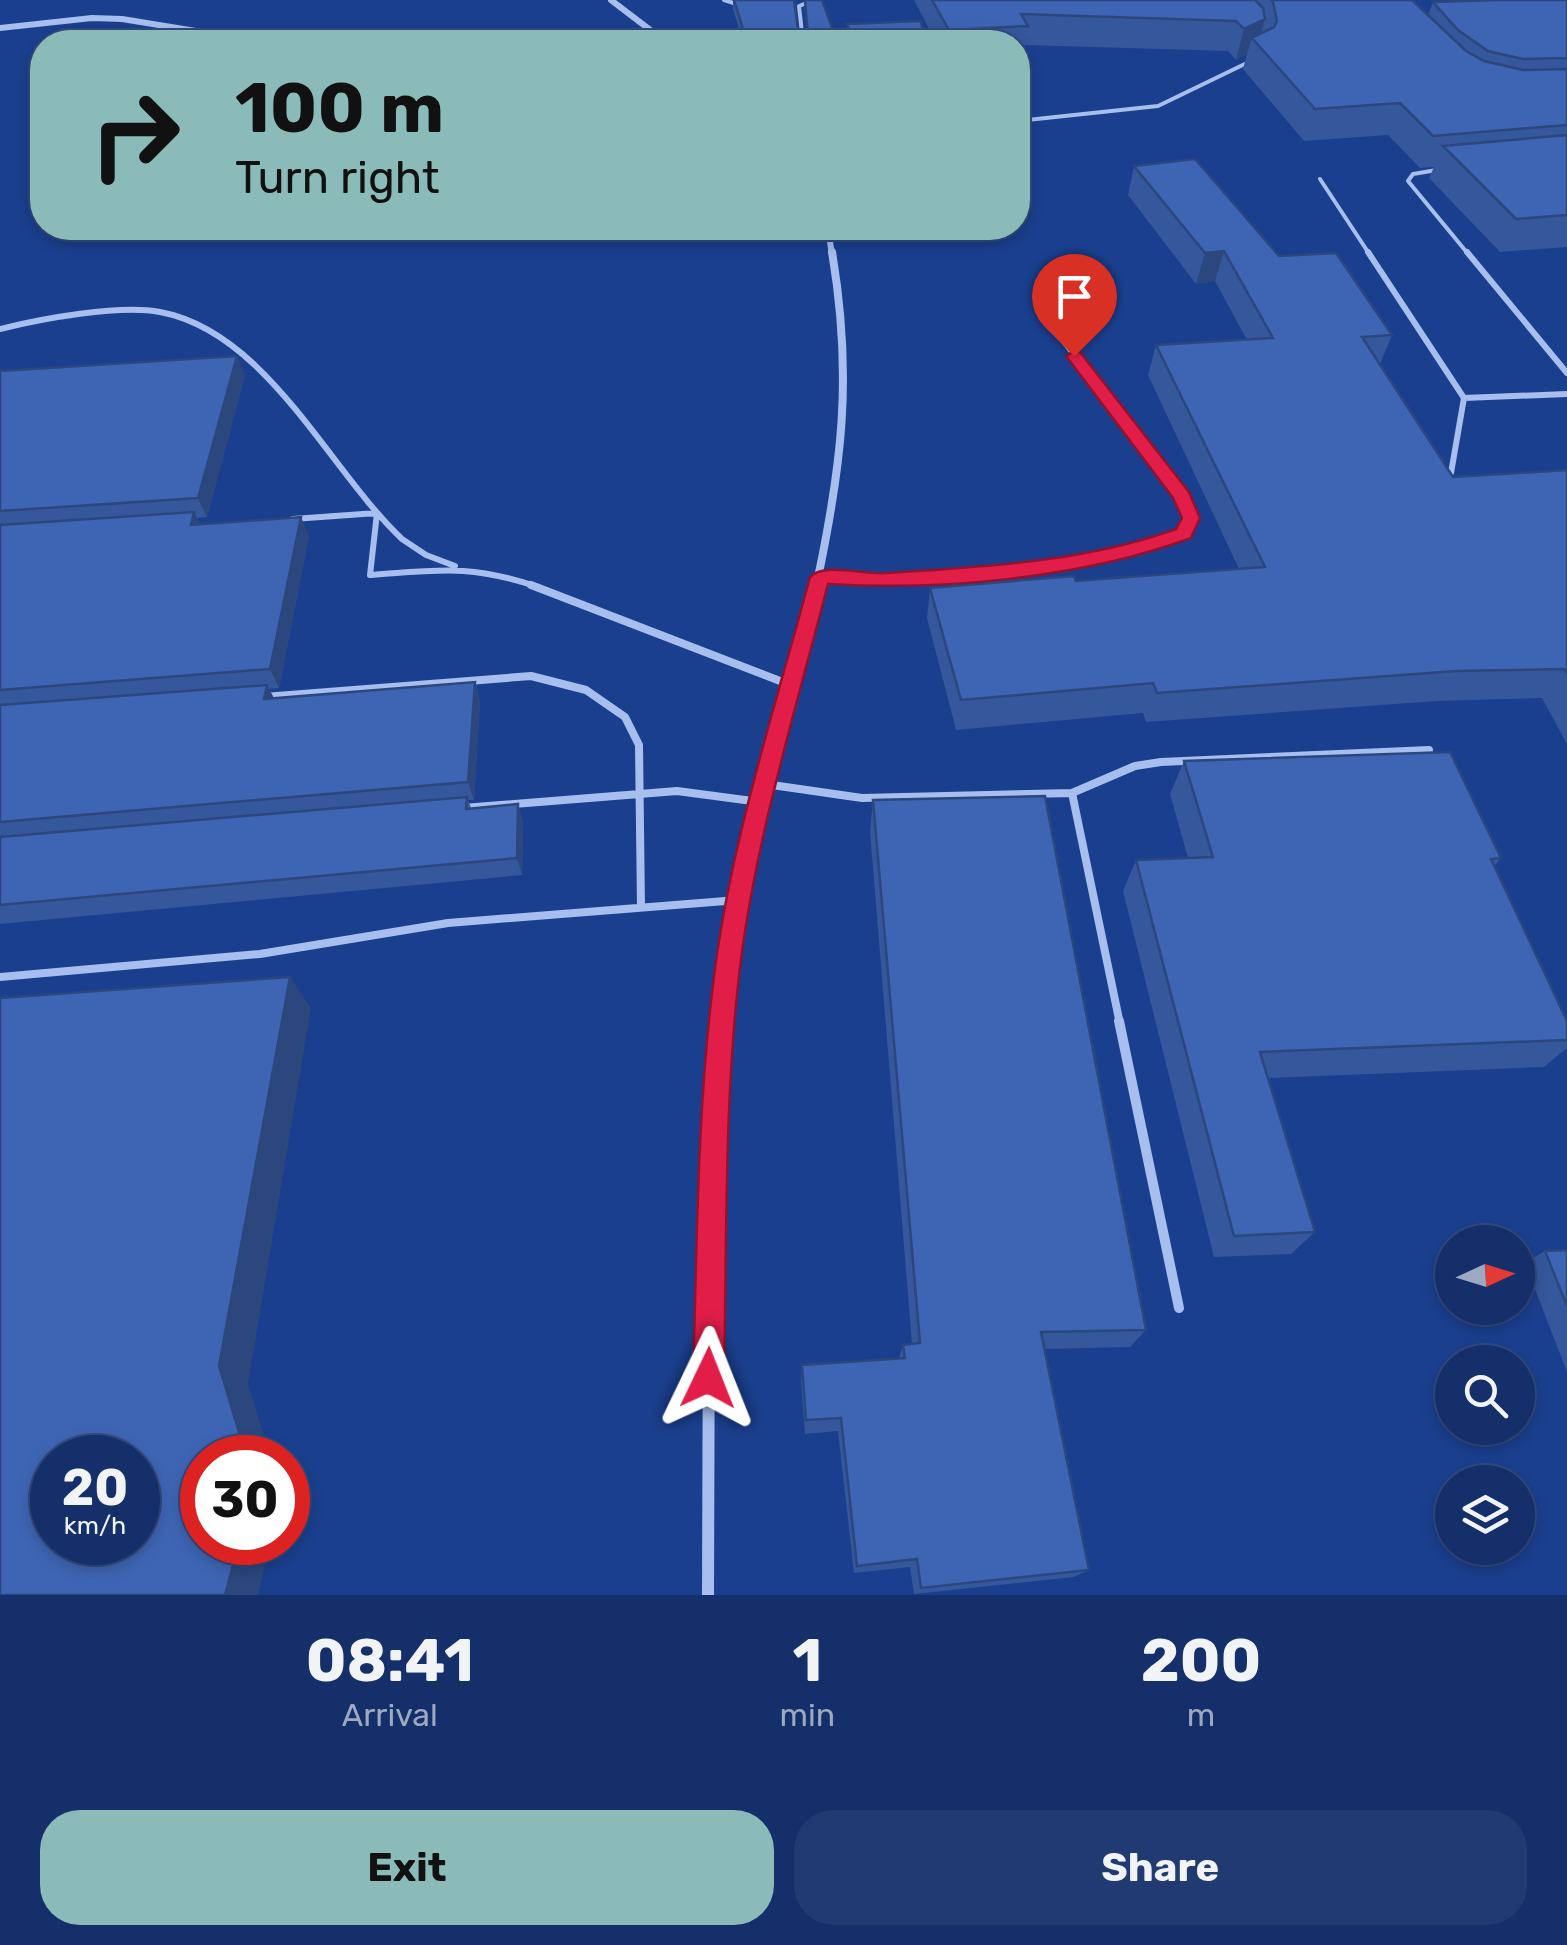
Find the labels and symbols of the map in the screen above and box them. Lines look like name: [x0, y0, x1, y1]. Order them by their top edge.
pin: [1032, 254, 1117, 357]
north arrow: [1435, 1225, 1535, 1325]
position arrow: [656, 1326, 760, 1430]
speed limit sign: 30: [180, 1435, 310, 1565]

